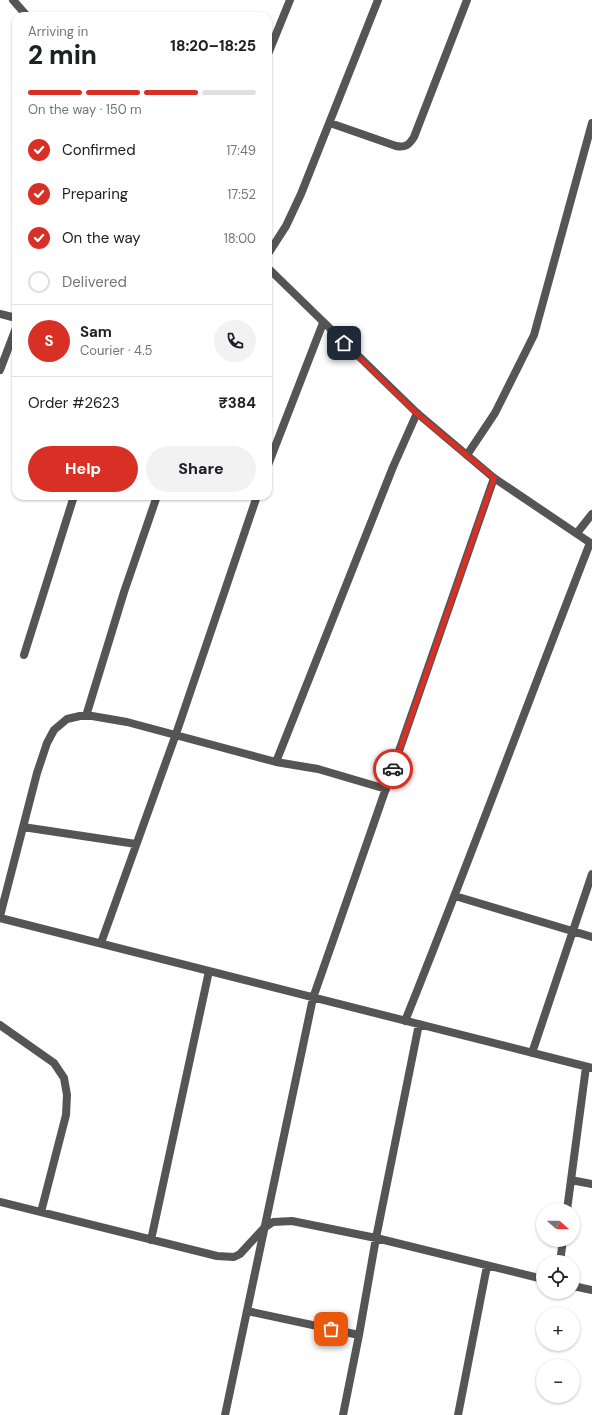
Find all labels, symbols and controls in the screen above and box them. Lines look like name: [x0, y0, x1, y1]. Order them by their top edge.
text: Arriving in: [28, 23, 88, 40]
text: 18:20–18:25: [170, 36, 256, 56]
text: 2 min: [28, 38, 97, 72]
text: On the way · 150 m: [28, 101, 142, 118]
icon: check: [28, 139, 50, 161]
text: Confirmed: [62, 140, 136, 160]
text: 17:49: [226, 142, 256, 159]
icon: check: [28, 183, 50, 205]
text: Preparing: [62, 184, 128, 204]
text: 17:52: [227, 186, 256, 203]
icon: check: [28, 227, 50, 249]
text: On the way: [62, 228, 141, 248]
text: 18:00: [224, 230, 256, 247]
text: Delivered: [62, 272, 127, 292]
button: phone: [214, 320, 256, 362]
text: Sam: [80, 322, 112, 342]
pin: [327, 326, 361, 360]
text: S: [44, 331, 54, 351]
icon: home: [333, 332, 355, 354]
text: Courier · 4.5: [80, 342, 153, 359]
text: Order #2623: [28, 393, 120, 413]
text: ₹384: [218, 393, 256, 413]
button: Help: [28, 446, 138, 492]
button: Share: [146, 446, 256, 492]
courier: [373, 749, 413, 789]
icon: car: [382, 758, 404, 780]
north arrow: [536, 1203, 580, 1247]
map controls: [536, 1203, 580, 1403]
button: locate: [536, 1255, 580, 1299]
button: +: [536, 1307, 580, 1351]
pin: [314, 1312, 348, 1346]
icon: bag: [320, 1318, 342, 1340]
button: −: [536, 1359, 580, 1403]

